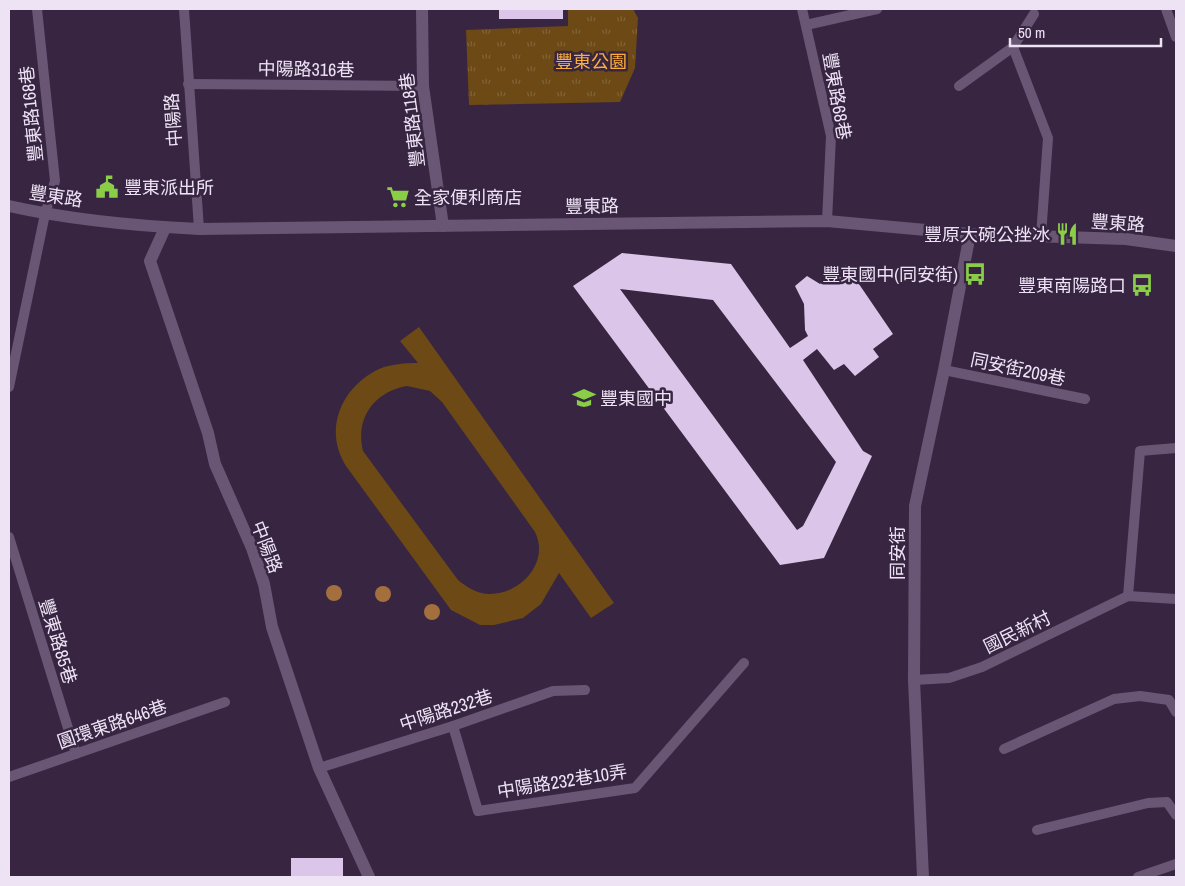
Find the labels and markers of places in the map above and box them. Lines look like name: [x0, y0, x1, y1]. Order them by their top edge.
public building icon: 豐東派出所: [94, 174, 120, 200]
place label: 豐東派出所: [124, 175, 214, 200]
supermarket icon: 全家便利商店: [385, 184, 411, 210]
place label: 全家便利商店: [414, 185, 522, 210]
restaurant icon: 豐原大碗公挫冰: [1054, 221, 1080, 247]
place label: 豐原大碗公挫冰: [924, 222, 1050, 247]
bus stop icon: 豐東國中(同安街): [962, 261, 988, 287]
place label: 豐東國中(同安街): [822, 262, 958, 287]
bus stop icon: 豐東南陽路口: [1129, 272, 1155, 298]
place label: 豐東南陽路口: [1018, 273, 1126, 298]
school or university icon: 豐東國中: [571, 385, 597, 411]
place label: 豐東國中: [600, 386, 672, 411]

